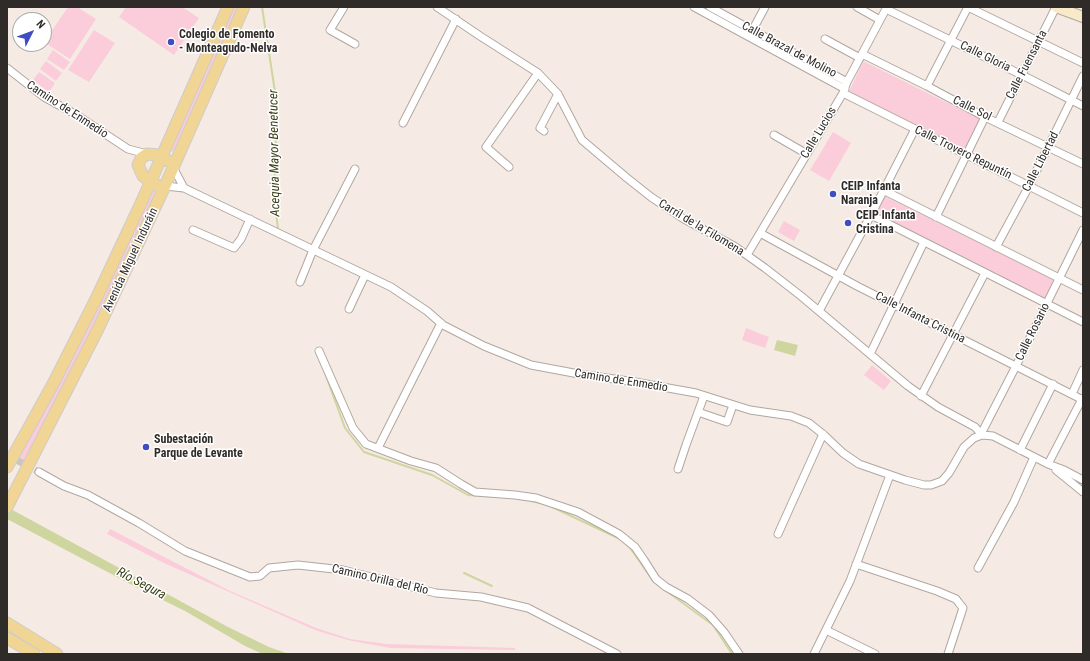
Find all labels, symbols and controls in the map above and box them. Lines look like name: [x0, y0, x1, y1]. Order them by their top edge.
north arrow: [12, 12, 52, 52]
text: N: [33, 17, 48, 31]
street label: Calle Brazal de Molino: [739, 19, 839, 81]
place label: Colegio de Fomento - Monteagudo-Nelva: [179, 28, 277, 56]
street label: Calle Fuensanta: [1003, 28, 1051, 102]
marker: Colegio de Fomento - Monteagudo-Nelva: [166, 37, 176, 47]
street label: Calle Gloria: [957, 39, 1013, 75]
street label: Camino de Enmedio: [23, 78, 111, 142]
water label: Acequia Mayor Benetucer: [266, 89, 284, 217]
street label: Calle Sol: [950, 93, 994, 125]
street label: Calle Lucios: [798, 105, 840, 161]
street label: Calle Trovero Repuntín: [912, 123, 1014, 183]
street label: Calle Libertad: [1020, 129, 1062, 195]
place label: CEIP Infanta Naranja: [841, 180, 901, 208]
marker: CEIP Infanta Naranja: [828, 189, 838, 199]
street label: Carril de la Filomena: [656, 197, 746, 259]
street label: Avenida Miguel Induráin: [101, 206, 161, 314]
place label: CEIP Infanta Cristina: [856, 209, 916, 237]
marker: CEIP Infanta Cristina: [843, 218, 853, 228]
street label: Calle Infanta Cristina: [873, 289, 967, 347]
street label: Calle Rosario: [1013, 301, 1053, 363]
street label: Camino de Enmedio: [573, 367, 669, 395]
place label: Subestación Parque de Levante: [154, 433, 243, 461]
marker: Subestación Parque de Levante: [141, 442, 151, 452]
street label: Camino Orilla del Río: [330, 562, 430, 598]
water label: Río Segura: [114, 565, 168, 603]

